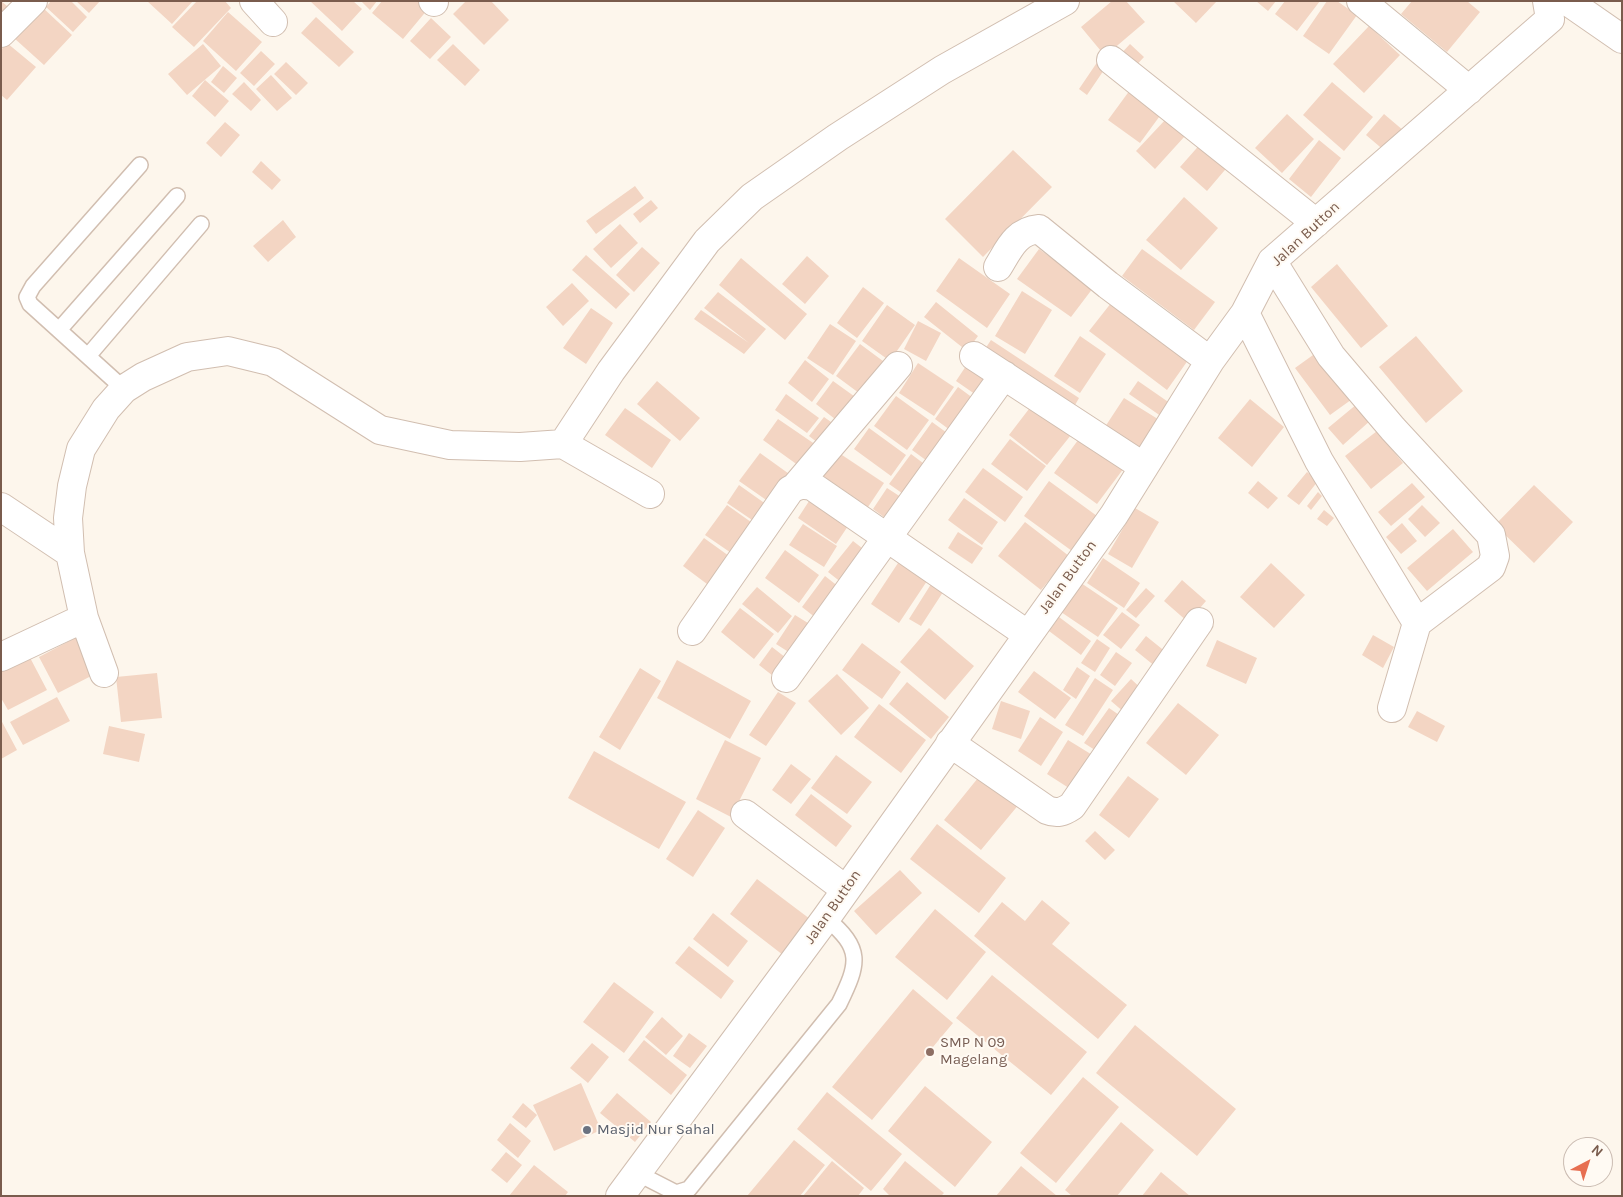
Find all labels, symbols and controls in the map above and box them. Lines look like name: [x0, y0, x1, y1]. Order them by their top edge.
street label: Jalan Button: [1268, 198, 1344, 270]
street label: Jalan Button: [1035, 537, 1101, 617]
street label: Jalan Button: [801, 866, 865, 948]
place label: SMP N 09 Magelang: [940, 1034, 1007, 1069]
marker: SMP N 09 Magelang: [924, 1046, 936, 1058]
place label: Masjid Nur Sahal: [597, 1121, 715, 1139]
marker: Masjid Nur Sahal: [581, 1124, 593, 1136]
north arrow: [1563, 1137, 1613, 1187]
text: N: [1588, 1141, 1607, 1161]

